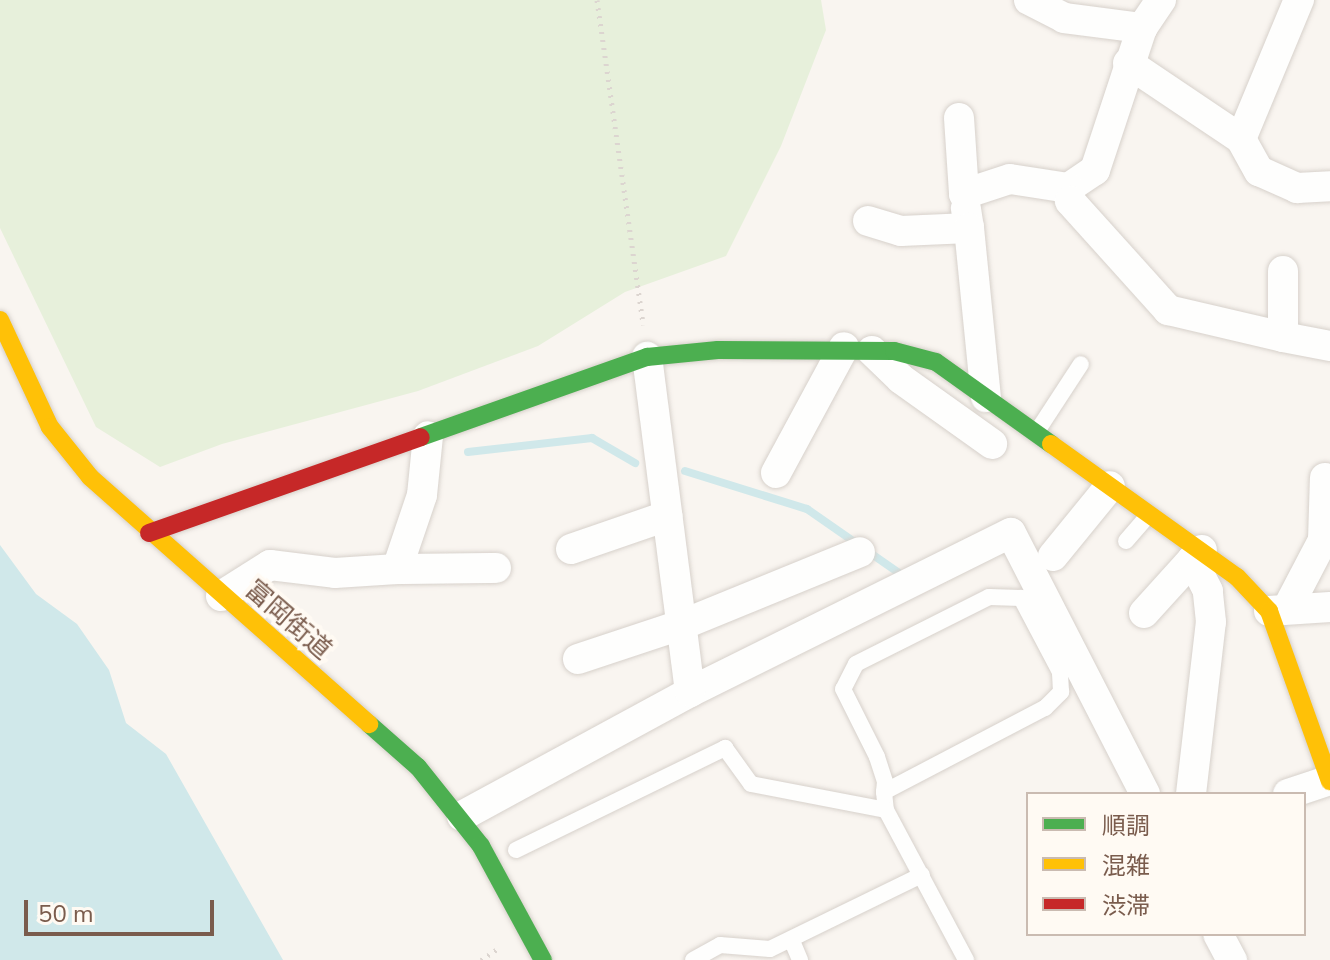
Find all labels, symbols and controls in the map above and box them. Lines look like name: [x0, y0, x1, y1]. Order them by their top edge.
street label: 富岡街道: [239, 574, 337, 666]
legend: [1026, 792, 1306, 936]
text: 順調: [1102, 810, 1150, 842]
text: 混雑: [1102, 850, 1150, 882]
scale bar: [28, 884, 218, 934]
text: 渋滞: [1102, 890, 1150, 922]
text: 50 m: [38, 898, 94, 930]

